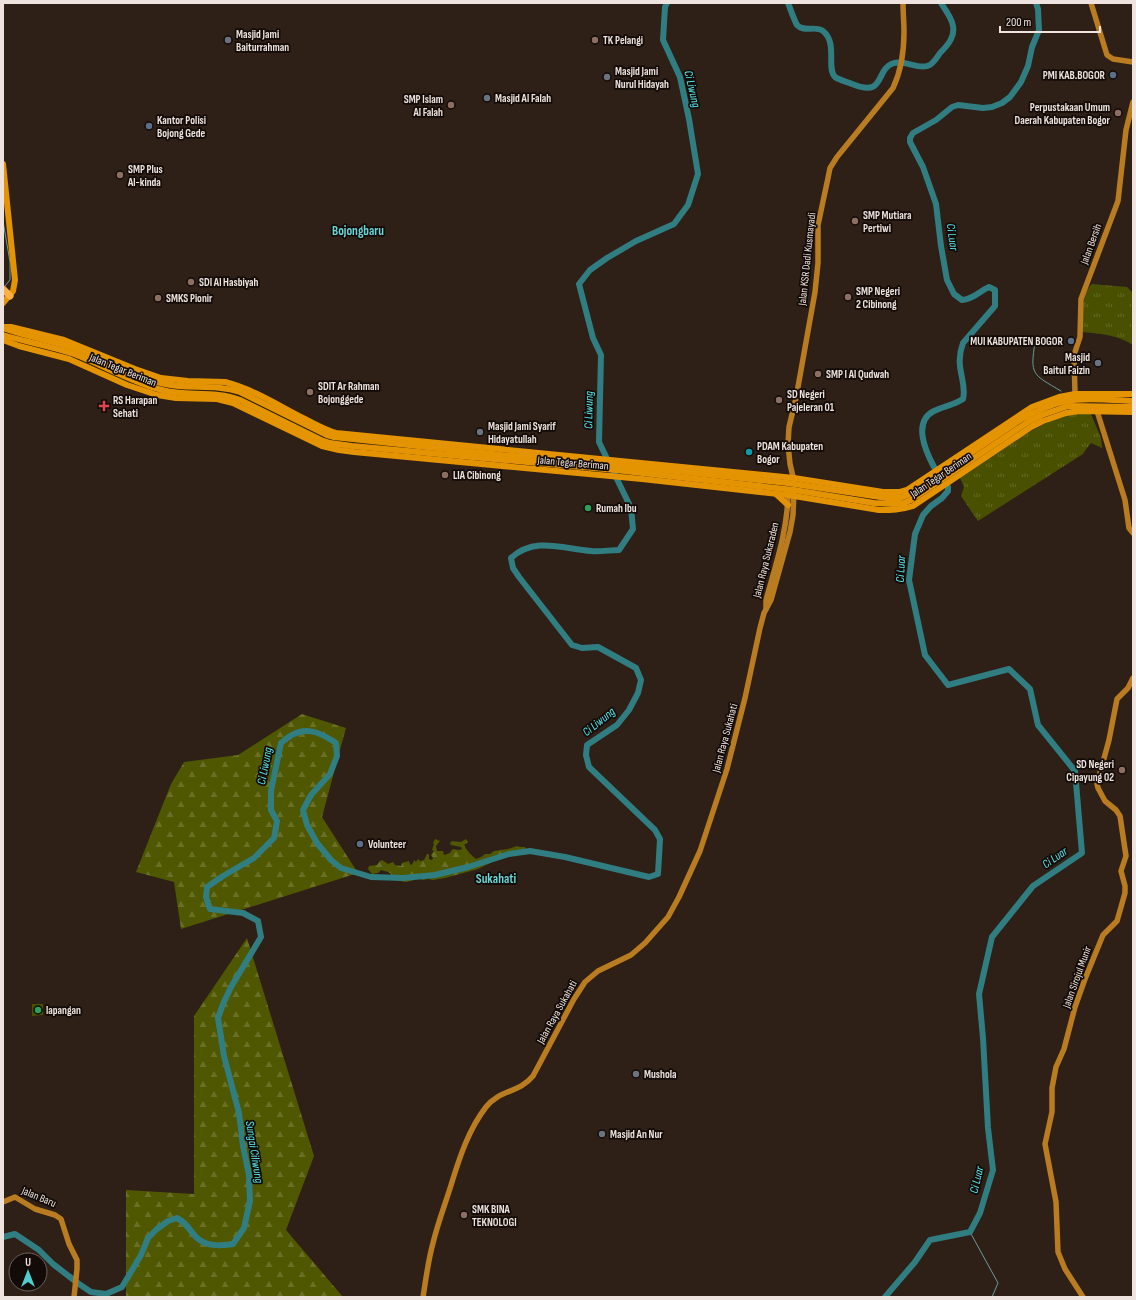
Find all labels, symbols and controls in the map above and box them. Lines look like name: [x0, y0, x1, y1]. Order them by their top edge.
scale bar: [1000, 8, 1100, 34]
text: 200 m: [1006, 15, 1032, 30]
place label: Masjid Jami Baiturrahman: [236, 28, 289, 54]
place label: TK Pelangi: [603, 34, 643, 47]
marker: Masjid Jami Baiturrahman: [223, 35, 233, 45]
marker: TK Pelangi: [590, 35, 600, 45]
place label: Masjid Jami Nurul Hidayah: [615, 65, 669, 91]
water label: Ci Liwung: [680, 69, 704, 109]
place label: PMI KAB.BOGOR: [1043, 69, 1106, 82]
marker: PMI KAB.BOGOR: [1108, 70, 1118, 80]
marker: Masjid Jami Nurul Hidayah: [602, 72, 612, 82]
place label: Masjid Al Falah: [495, 92, 551, 105]
place label: SMP Islam Al Falah: [404, 93, 443, 119]
marker: Masjid Al Falah: [482, 93, 492, 103]
marker: SMP Islam Al Falah: [446, 100, 456, 110]
place label: Perpustakaan Umum Daerah Kabupaten Bogor: [1015, 101, 1111, 127]
marker: Perpustakaan Umum Daerah Kabupaten Bogor: [1113, 108, 1123, 118]
place label: Kantor Polisi Bojong Gede: [157, 114, 206, 140]
marker: Kantor Polisi Bojong Gede: [144, 121, 154, 131]
place label: SMP Plus Al-kinda: [127, 163, 163, 189]
marker: SMP Plus Al-kinda: [115, 170, 125, 180]
place label: SMP Mutiara Pertiwi: [863, 209, 912, 235]
street label: Jalan KSR Dadi Kusmayadi: [796, 212, 818, 307]
marker: SMP Mutiara Pertiwi: [850, 216, 860, 226]
water label: Ci Luar: [943, 222, 961, 252]
street label: Jalan Bersih: [1077, 222, 1104, 267]
district label: Bojongbaru: [332, 223, 384, 239]
place label: SDI Al Hasbiyah: [199, 276, 259, 289]
marker: SDI Al Hasbiyah: [186, 277, 196, 287]
place label: SMP Negeri 2 Cibinong: [856, 285, 900, 311]
place label: SMKS Pionir: [166, 292, 213, 305]
marker: SMP Negeri 2 Cibinong: [843, 292, 853, 302]
marker: SMKS Pionir: [153, 293, 163, 303]
place label: MUI KABUPATEN BOGOR: [970, 335, 1064, 348]
marker: MUI KABUPATEN BOGOR: [1066, 336, 1076, 346]
street label: Jalan Tegar Beriman: [87, 350, 159, 389]
place label: Masjid Baitul Faizin: [1043, 351, 1090, 377]
marker: Masjid Baitul Faizin: [1093, 358, 1103, 368]
place label: SMP I Al Qudwah: [826, 368, 889, 381]
marker: SMP I Al Qudwah: [813, 369, 823, 379]
place label: SDIT Ar Rahman Bojonggede: [318, 380, 380, 406]
marker: SDIT Ar Rahman Bojonggede: [305, 387, 315, 397]
place label: SD Negeri Pajeleran 01: [787, 388, 835, 414]
water label: Ci Liwung: [581, 391, 597, 429]
place label: RS Harapan Sehati: [113, 394, 157, 420]
marker: SD Negeri Pajeleran 01: [774, 395, 784, 405]
marker: RS Harapan Sehati: [98, 400, 110, 412]
place label: Masjid Jami Syarif Hidayatullah: [488, 420, 556, 446]
marker: Masjid Jami Syarif Hidayatullah: [475, 427, 485, 437]
place label: PDAM Kabupaten Bogor: [757, 440, 823, 466]
marker: PDAM Kabupaten Bogor: [744, 447, 754, 457]
street label: Jalan Tegar Beriman: [907, 450, 974, 501]
street label: Jalan Tegar Beriman: [536, 453, 609, 473]
place label: LIA Cibinong: [453, 469, 501, 482]
marker: LIA Cibinong: [440, 470, 450, 480]
place label: Rumah Ibu: [596, 502, 637, 515]
marker: Rumah Ibu: [583, 503, 593, 513]
street label: Jalan Raya Sukaraden: [750, 521, 782, 600]
water label: Ci Luar: [893, 554, 909, 583]
street label: Jalan Raya Sukahati: [709, 702, 740, 775]
water label: Ci Liwung: [580, 704, 618, 740]
water label: Ci Liwung: [254, 746, 276, 786]
place label: SD Negeri Cipayung 02: [1066, 758, 1114, 784]
marker: SD Negeri Cipayung 02: [1117, 765, 1127, 775]
place label: Volunteer: [368, 838, 407, 851]
marker: Volunteer: [355, 839, 365, 849]
water label: Ci Luar: [1040, 844, 1071, 872]
district label: Sukahati: [476, 871, 517, 887]
street label: Jalan Sirojul Munir: [1059, 944, 1094, 1011]
street label: Jalan Raya Sukahati: [534, 978, 580, 1047]
place label: lapangan: [46, 1004, 81, 1017]
marker: lapangan: [33, 1005, 43, 1015]
place label: Mushola: [644, 1068, 677, 1081]
marker: Mushola: [631, 1069, 641, 1079]
water label: Sungai Ciliwung: [242, 1120, 266, 1184]
place label: Masjid An Nur: [610, 1128, 663, 1141]
marker: Masjid An Nur: [597, 1129, 607, 1139]
water label: Ci Luar: [967, 1164, 988, 1195]
street label: Jalan Baru: [19, 1184, 59, 1210]
place label: SMK BINA TEKNOLOGI: [472, 1203, 517, 1229]
marker: SMK BINA TEKNOLOGI: [459, 1210, 469, 1220]
north arrow: [8, 1252, 48, 1292]
text: U: [25, 1256, 31, 1269]

